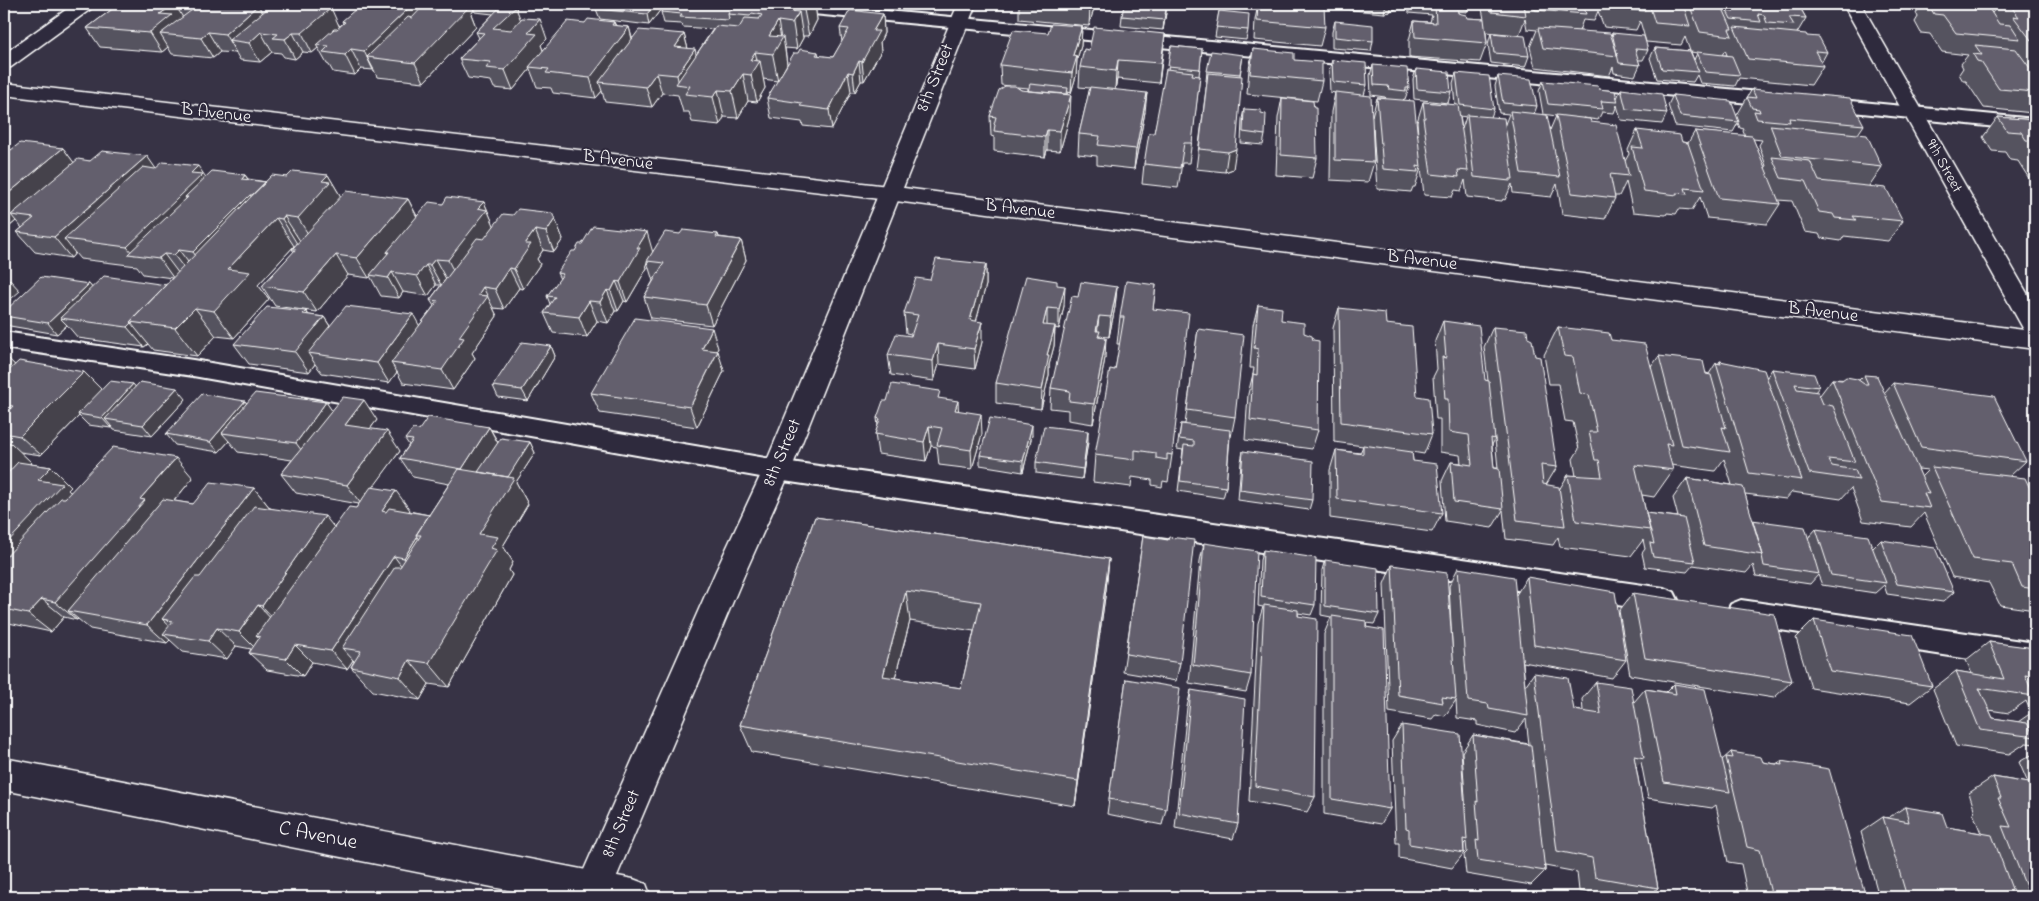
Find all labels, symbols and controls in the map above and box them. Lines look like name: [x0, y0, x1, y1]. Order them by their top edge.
street label: 8th Street: [911, 40, 961, 116]
street label: B Avenue: [178, 97, 253, 131]
street label: 9th Street: [1920, 135, 1968, 197]
street label: B Avenue: [580, 144, 655, 178]
street label: B Avenue: [982, 193, 1057, 227]
street label: B Avenue: [1384, 244, 1459, 278]
street label: B Avenue: [1785, 296, 1860, 330]
street label: 8th Street: [757, 415, 809, 491]
street label: 8th Street: [596, 786, 648, 862]
street label: C Avenue: [276, 814, 360, 858]

